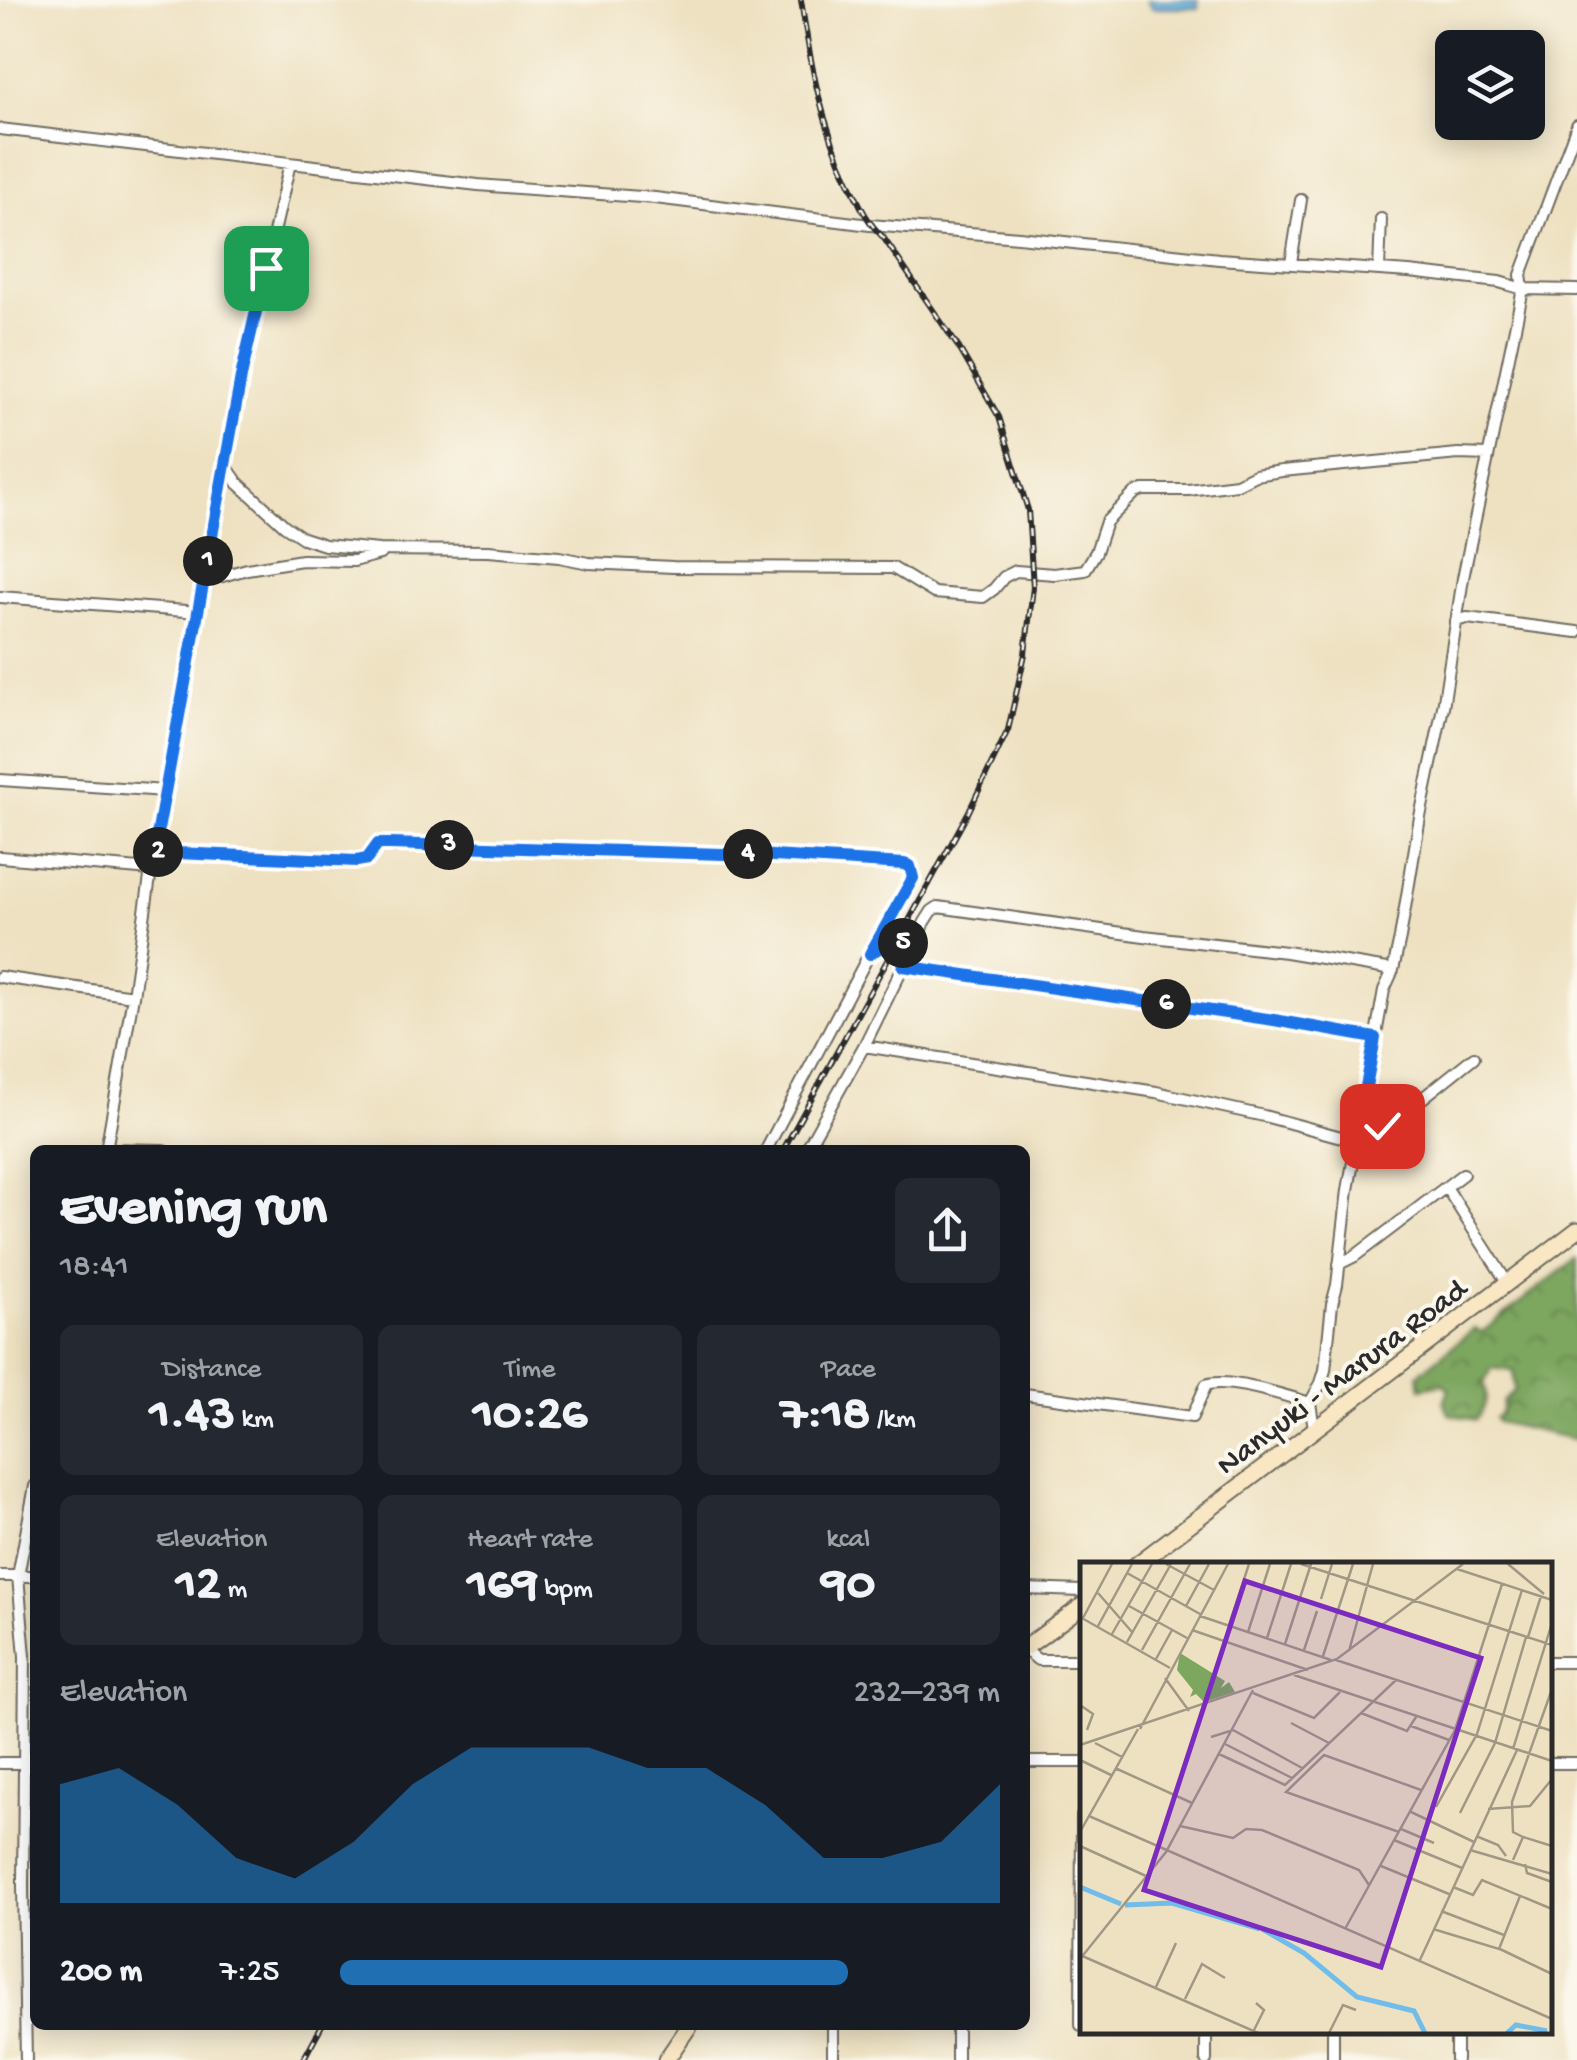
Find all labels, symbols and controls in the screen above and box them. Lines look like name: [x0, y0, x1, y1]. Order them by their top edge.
map controls: [1435, 30, 1545, 140]
button: layers: [1435, 30, 1545, 140]
pin: [224, 226, 309, 311]
icon: arrive: [239, 241, 294, 296]
pin: 1: [183, 536, 233, 586]
text: 1: [202, 544, 214, 577]
pin: 3: [424, 820, 474, 870]
pin: 2: [133, 827, 183, 877]
text: 3: [442, 828, 456, 861]
pin: 4: [723, 829, 773, 879]
text: 2: [151, 835, 165, 868]
text: 4: [741, 837, 755, 870]
pin: 5: [878, 918, 928, 968]
text: 5: [896, 926, 910, 959]
pin: 6: [1141, 979, 1191, 1029]
text: 6: [1159, 987, 1173, 1020]
pin: [1340, 1084, 1425, 1169]
icon: check: [1355, 1099, 1410, 1154]
button: share: [895, 1178, 1000, 1283]
text: Evening run: [60, 1179, 327, 1243]
text: 18:41: [60, 1249, 129, 1287]
street label: Nanyuki - Marura Road: [1210, 1271, 1478, 1486]
text: Distance: [162, 1354, 261, 1387]
text: Time: [504, 1354, 556, 1387]
text: Pace: [821, 1354, 876, 1387]
text: 1.43: [149, 1387, 235, 1446]
text: 10:26: [473, 1387, 587, 1446]
text: 7:18: [781, 1387, 870, 1446]
text: km: [235, 1404, 274, 1437]
text: /km: [870, 1404, 916, 1437]
text: Elevation: [156, 1524, 267, 1557]
text: Heart rate: [467, 1524, 593, 1557]
text: kcal: [826, 1524, 870, 1557]
text: 12: [176, 1557, 221, 1616]
text: 169: [467, 1557, 538, 1616]
text: 90: [822, 1557, 875, 1616]
inset map: [1080, 1562, 1552, 2035]
text: m: [221, 1574, 247, 1607]
text: bpm: [538, 1574, 593, 1607]
text: Elevation: [60, 1675, 187, 1713]
text: 232–239 m: [854, 1675, 1000, 1713]
text: 200 m: [60, 1954, 142, 1992]
text: 7:25: [220, 1954, 279, 1992]

